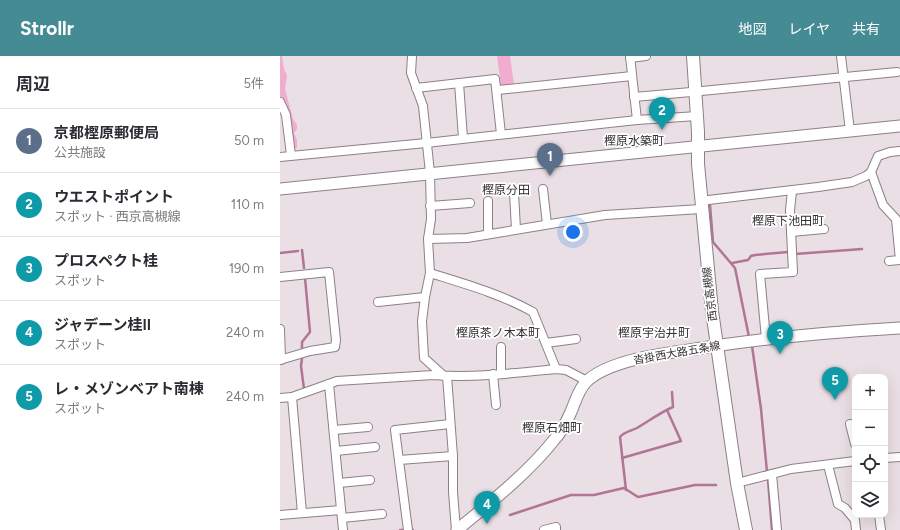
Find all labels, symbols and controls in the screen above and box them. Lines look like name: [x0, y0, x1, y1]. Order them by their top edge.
text: Strollr: [20, 17, 74, 40]
text: 地図: [738, 21, 766, 38]
text: レイヤ: [788, 21, 830, 38]
text: 共有: [852, 21, 880, 38]
text: 周辺: [16, 74, 50, 94]
text: 5件: [244, 76, 264, 91]
pin: 2: [649, 97, 675, 130]
text: 京都樫原郵便局: [54, 124, 159, 142]
text: 1: [26, 133, 32, 148]
text: 50 m: [234, 133, 264, 148]
district label: 樫原水築町: [604, 134, 664, 148]
pin: 1: [537, 143, 563, 176]
text: 公共施設: [54, 145, 106, 160]
district label: 樫原分田: [482, 183, 530, 197]
text: ウエストポイント: [54, 188, 174, 206]
text: 2: [25, 197, 33, 212]
text: 110 m: [231, 197, 264, 212]
text: スポット · 西京高槻線: [54, 209, 181, 224]
district label: 樫原下池田町: [752, 214, 824, 228]
your location: [563, 222, 583, 242]
text: プロスペクト桂: [54, 252, 158, 270]
text: 3: [25, 261, 33, 276]
text: 190 m: [229, 261, 264, 276]
street label: 西京高槻線: [700, 266, 720, 322]
text: スポット: [54, 273, 106, 288]
text: ジャデーン桂II: [54, 316, 151, 334]
pin: 3: [767, 321, 793, 354]
text: 4: [25, 325, 33, 340]
text: 240 m: [226, 325, 264, 340]
district label: 樫原茶ノ木本町: [456, 326, 540, 340]
district label: 樫原宇治井町: [618, 326, 690, 340]
text: スポット: [54, 337, 106, 352]
street label: 沓掛西大路五条線: [633, 339, 721, 367]
pin: 5: [822, 367, 848, 400]
map controls: [852, 374, 888, 518]
button: +: [852, 374, 888, 410]
text: レ・メゾンベアト南棟: [54, 380, 204, 398]
text: 5: [25, 389, 33, 404]
text: 240 m: [226, 389, 264, 404]
text: スポット: [54, 401, 106, 416]
button: −: [852, 410, 888, 446]
district label: 樫原石畑町: [522, 421, 582, 435]
button: locate: [852, 446, 888, 482]
button: layers: [852, 482, 888, 518]
pin: 4: [474, 491, 500, 524]

